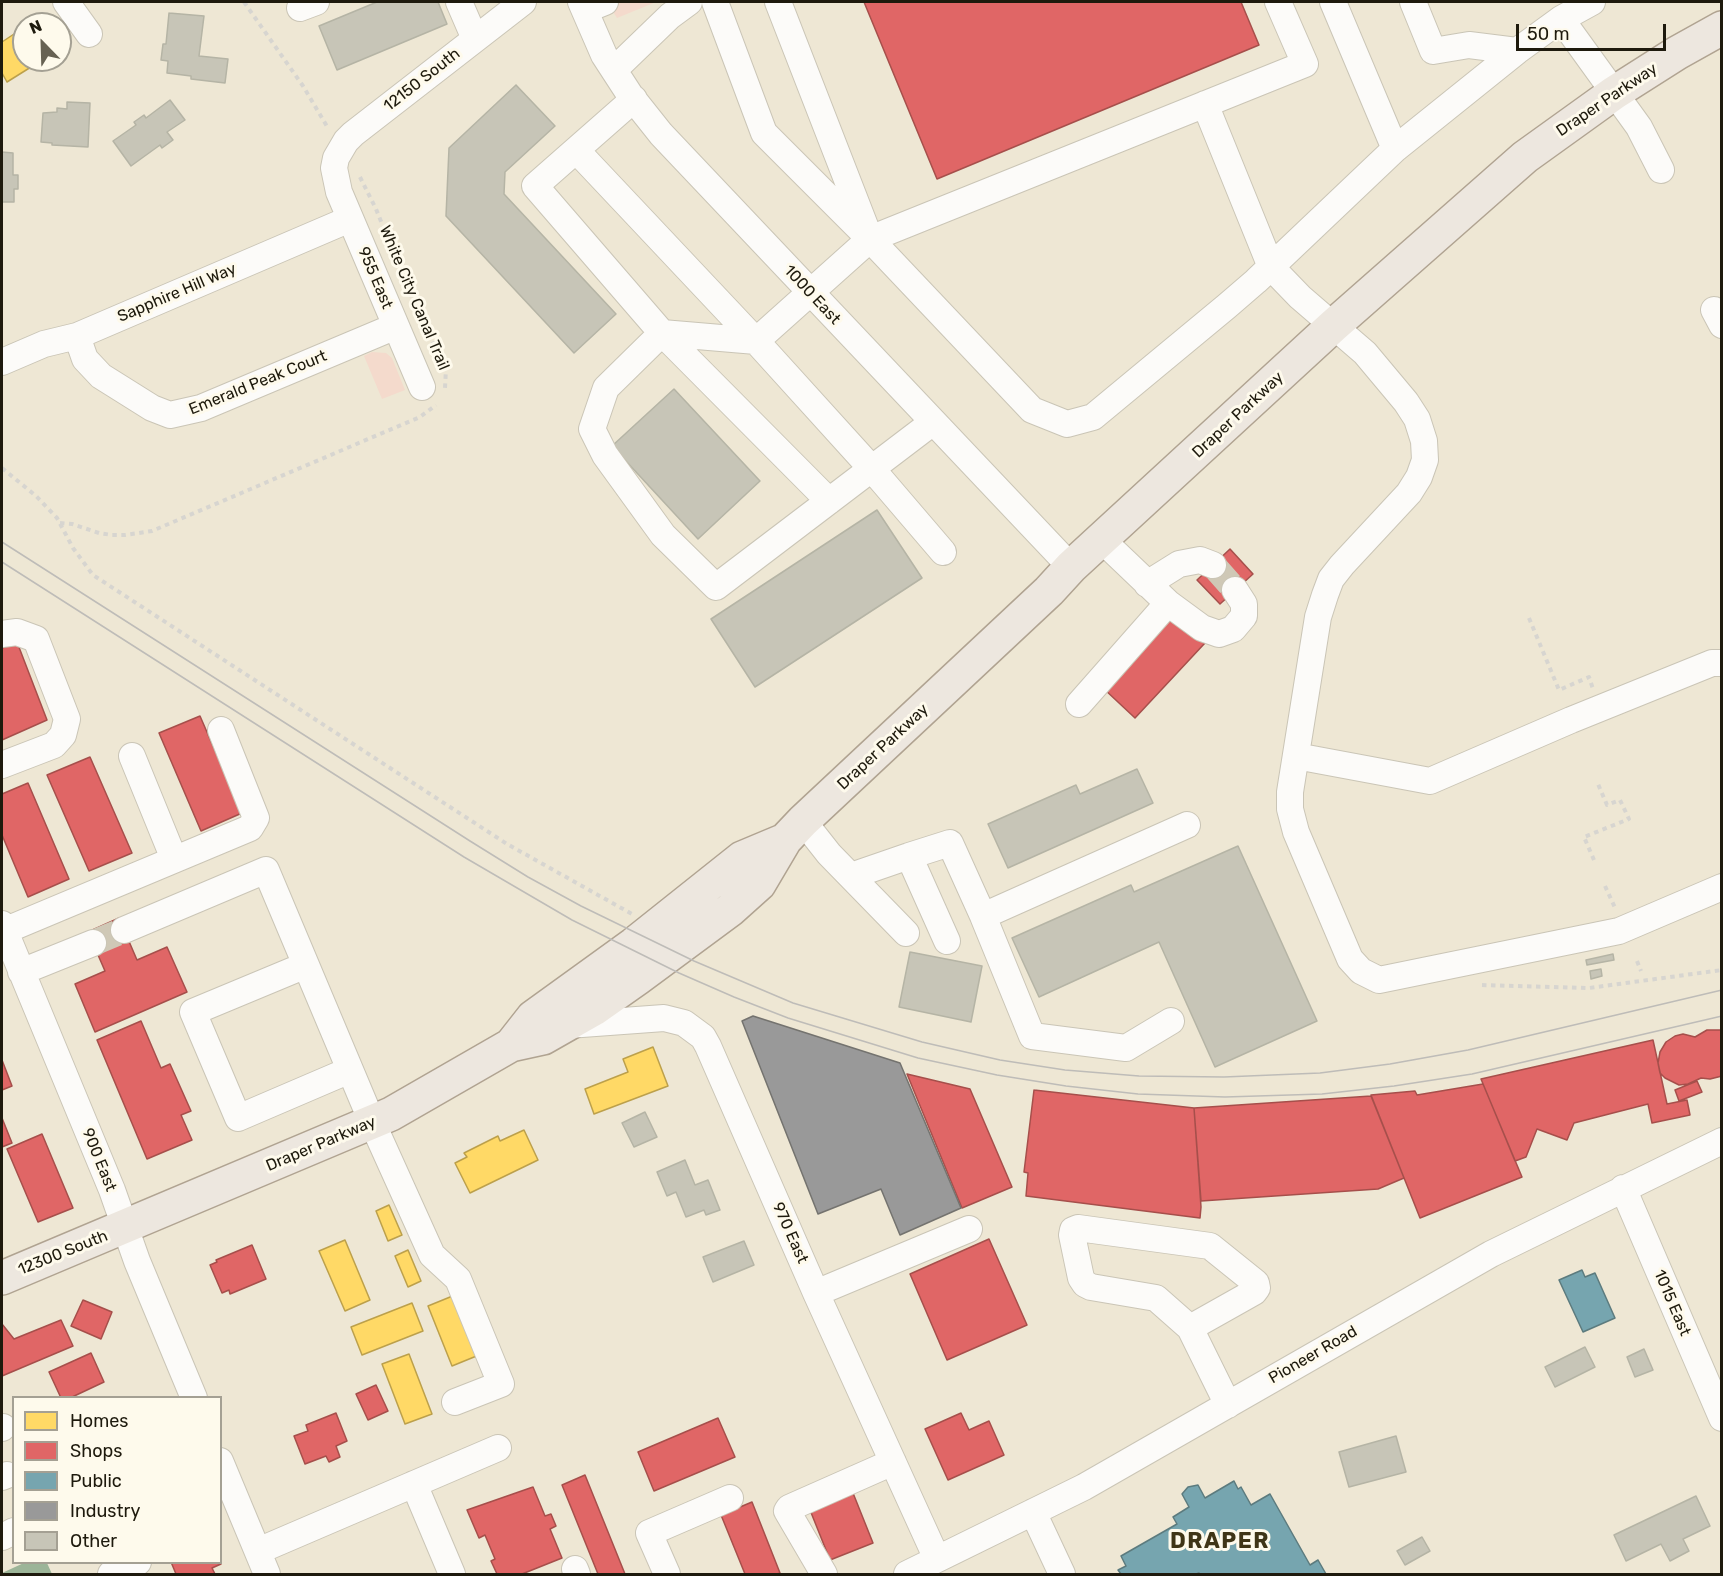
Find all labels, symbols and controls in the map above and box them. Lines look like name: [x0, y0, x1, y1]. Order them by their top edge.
north arrow: [12, 12, 72, 72]
scale bar: [1519, 12, 1669, 50]
text: N: [27, 16, 45, 38]
text: 50 m: [1527, 23, 1570, 45]
street label: 12150 South: [380, 44, 464, 116]
street label: Draper Parkway: [1553, 59, 1661, 141]
street label: White City Canal Trail: [375, 223, 453, 373]
street label: 955 East: [353, 244, 397, 312]
street label: Sapphire Hill Way: [115, 259, 239, 327]
street label: 1000 East: [780, 261, 844, 329]
street label: Emerald Peak Court: [186, 347, 330, 419]
street label: Draper Parkway: [1188, 368, 1288, 462]
street label: Draper Parkway: [833, 700, 933, 794]
street label: Draper Parkway: [263, 1112, 379, 1176]
street label: 900 East: [78, 1126, 120, 1194]
street label: 970 East: [768, 1200, 812, 1266]
street label: 12300 South: [15, 1226, 111, 1280]
street label: 1015 East: [1649, 1267, 1695, 1339]
street label: Pioneer Road: [1265, 1322, 1361, 1388]
legend: [12, 1396, 222, 1564]
text: Homes: [70, 1410, 128, 1432]
text: Shops: [70, 1440, 122, 1462]
text: Public: [70, 1470, 122, 1492]
text: Industry: [70, 1500, 140, 1522]
district label: DRAPER: [1170, 1529, 1270, 1555]
text: Other: [70, 1530, 117, 1552]

